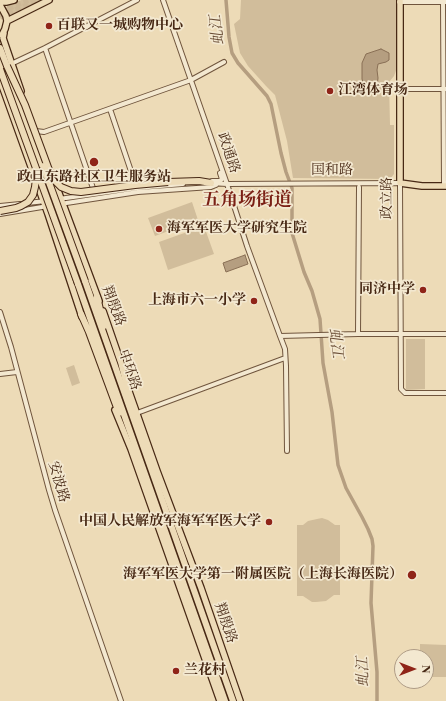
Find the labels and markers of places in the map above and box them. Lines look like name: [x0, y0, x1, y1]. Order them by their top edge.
place label: 百联又一城购物中心: [57, 18, 183, 34]
marker: 百联又一城购物中心: [44, 21, 54, 31]
place label: 江湾体育场: [338, 83, 408, 99]
marker: 江湾体育场: [325, 86, 335, 96]
marker: 政旦东路社区卫生服务站: [88, 156, 100, 168]
place label: 政旦东路社区卫生服务站: [17, 170, 171, 186]
place label: 海军军医大学研究生院: [167, 221, 307, 237]
marker: 海军军医大学研究生院: [154, 224, 164, 234]
place label: 同济中学: [359, 282, 415, 298]
marker: 同济中学: [418, 285, 428, 295]
place label: 上海市六一小学: [148, 293, 246, 309]
marker: 上海市六一小学: [249, 296, 259, 306]
place label: 中国人民解放军海军军医大学: [79, 514, 261, 530]
marker: 中国人民解放军海军军医大学: [264, 517, 274, 527]
place label: 海军军医大学第一附属医院（上海长海医院）: [123, 567, 403, 583]
marker: 海军军医大学第一附属医院（上海长海医院）: [406, 569, 418, 581]
place label: 兰花村: [184, 663, 226, 679]
marker: 兰花村: [171, 666, 181, 676]

